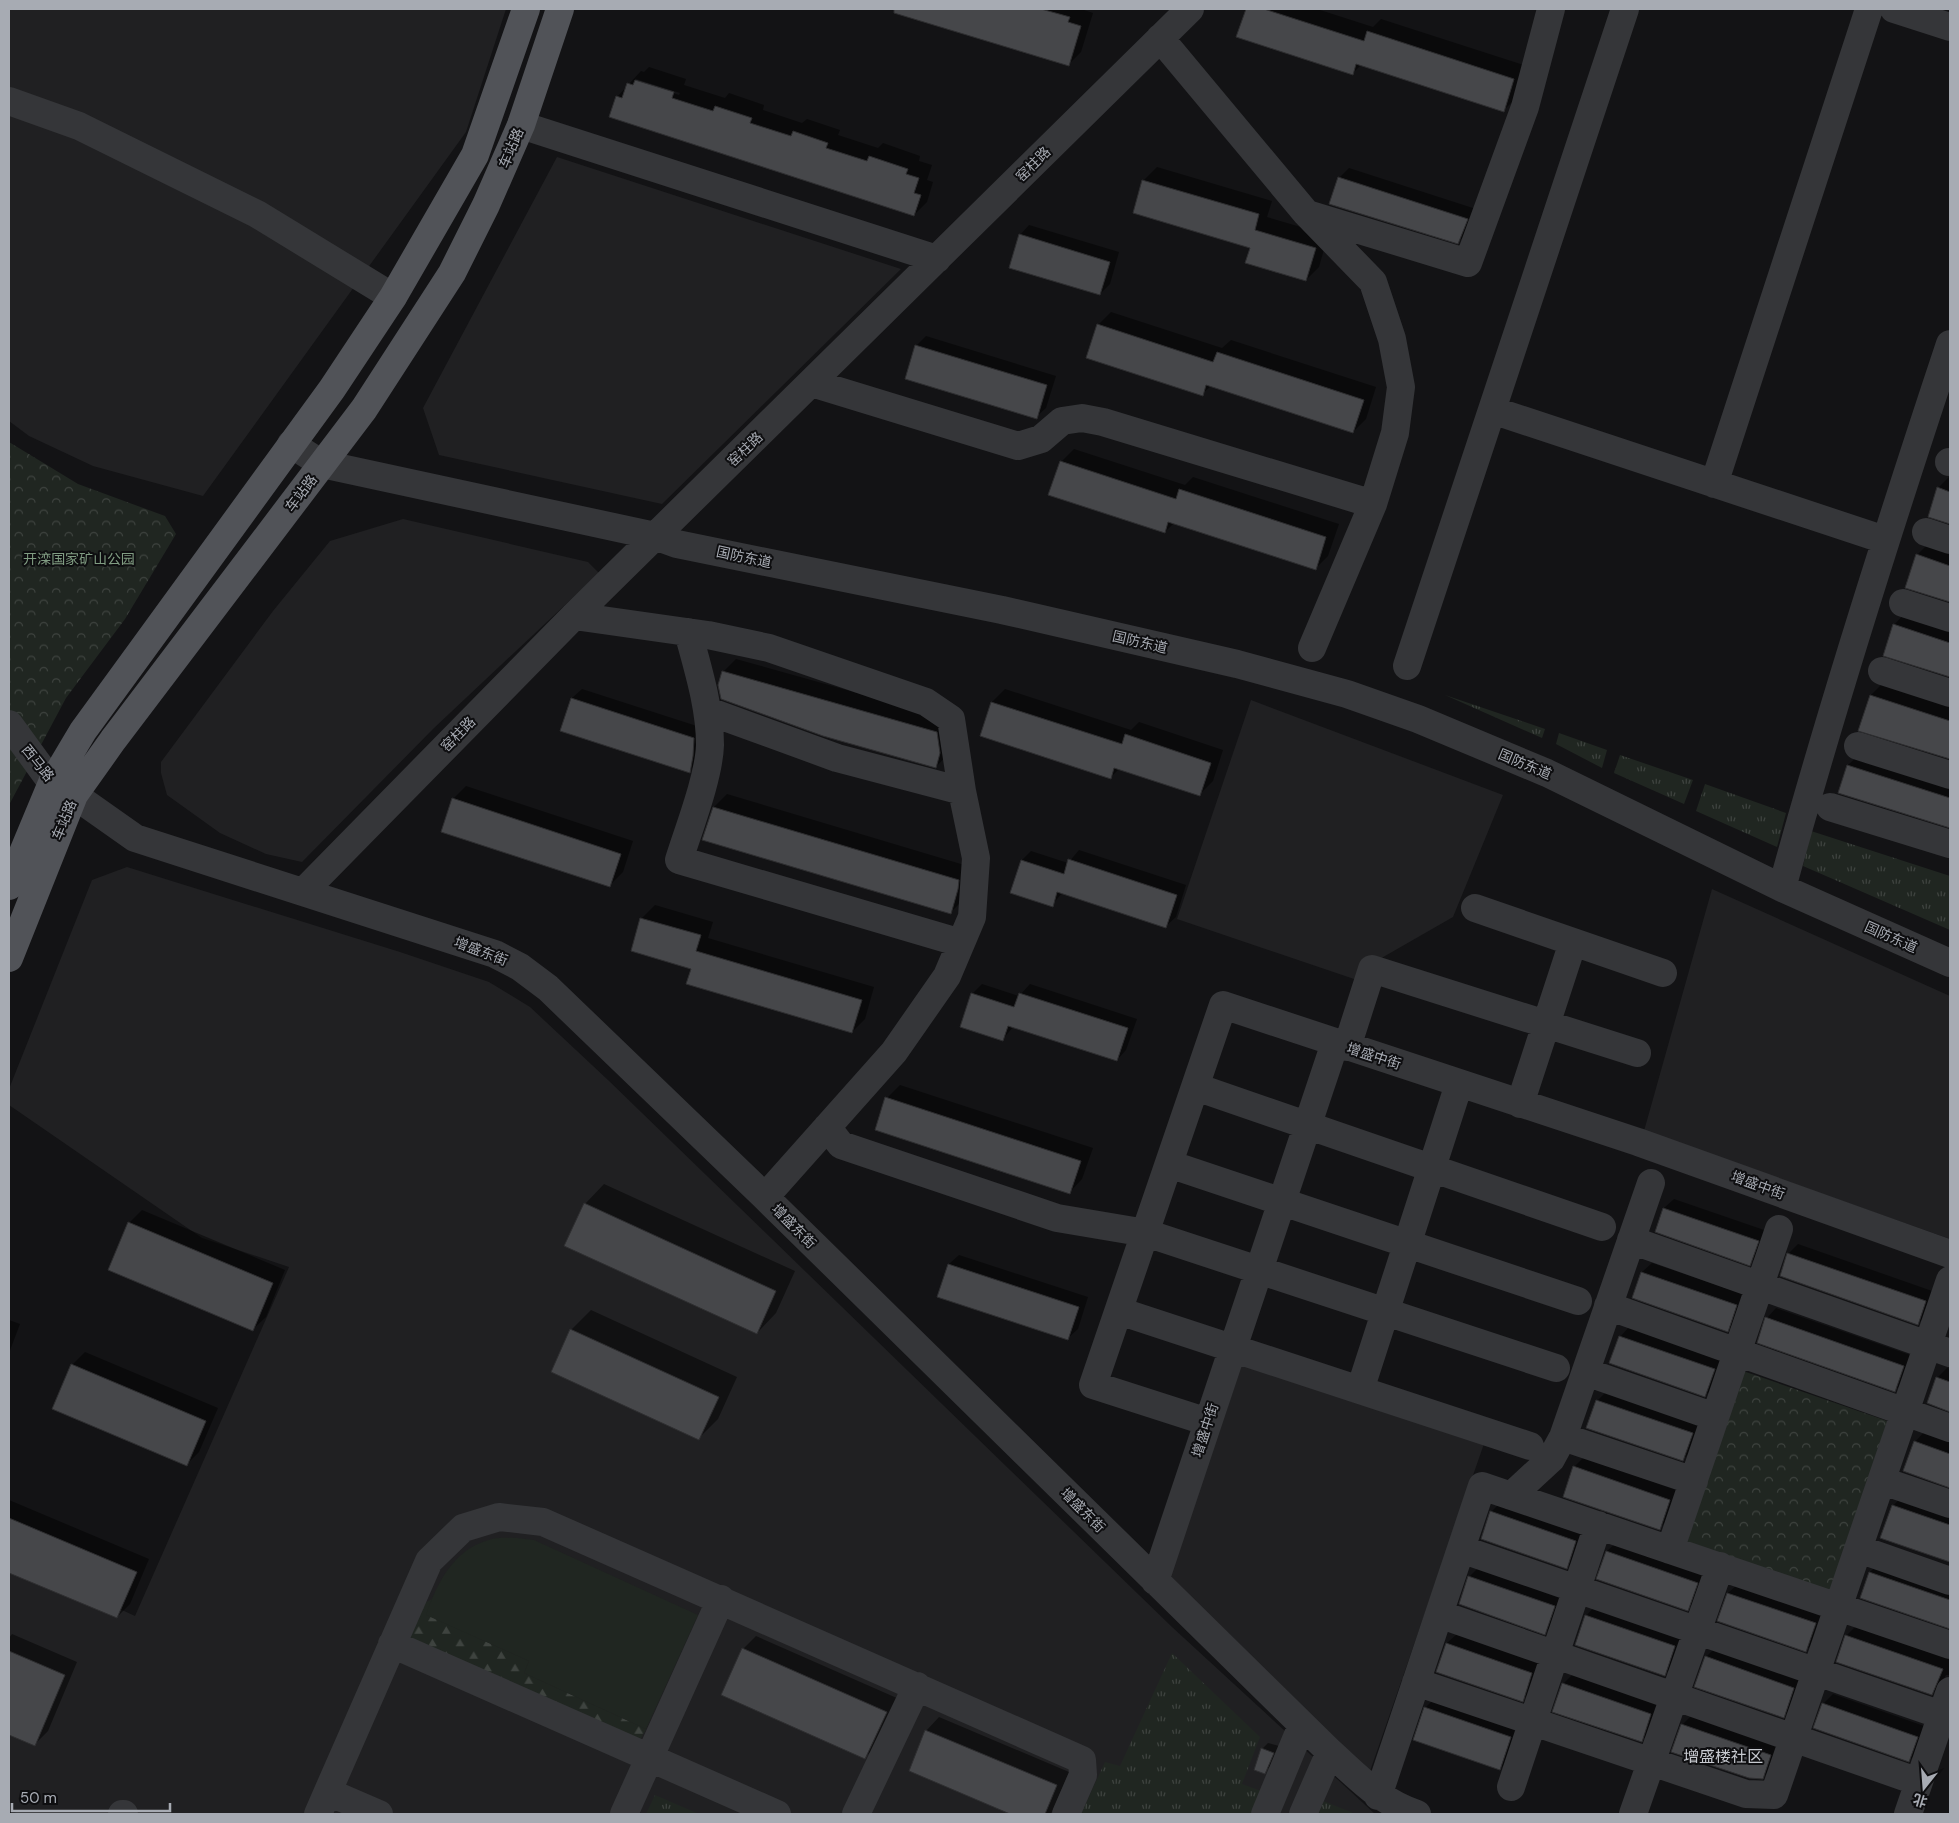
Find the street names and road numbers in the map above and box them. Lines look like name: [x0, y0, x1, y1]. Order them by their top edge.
street label: 车站路: [495, 125, 527, 171]
street label: 窑柱路: [1012, 143, 1054, 185]
street label: 窑柱路: [724, 428, 766, 470]
street label: 车站路: [281, 471, 321, 515]
street label: 国防东道: [715, 542, 773, 572]
street label: 国防东道: [1111, 627, 1169, 657]
street label: 窑柱路: [437, 713, 479, 755]
street label: 西马路: [18, 741, 58, 785]
street label: 国防东道: [1496, 745, 1554, 783]
street label: 车站路: [48, 797, 80, 843]
street label: 国防东道: [1862, 917, 1920, 957]
street label: 增盛东街: [452, 933, 510, 969]
street label: 增盛中街: [1345, 1039, 1403, 1073]
street label: 增盛中街: [1729, 1167, 1787, 1203]
street label: 增盛东街: [768, 1200, 820, 1252]
street label: 增盛中街: [1188, 1401, 1222, 1459]
street label: 增盛东街: [1057, 1484, 1109, 1536]

